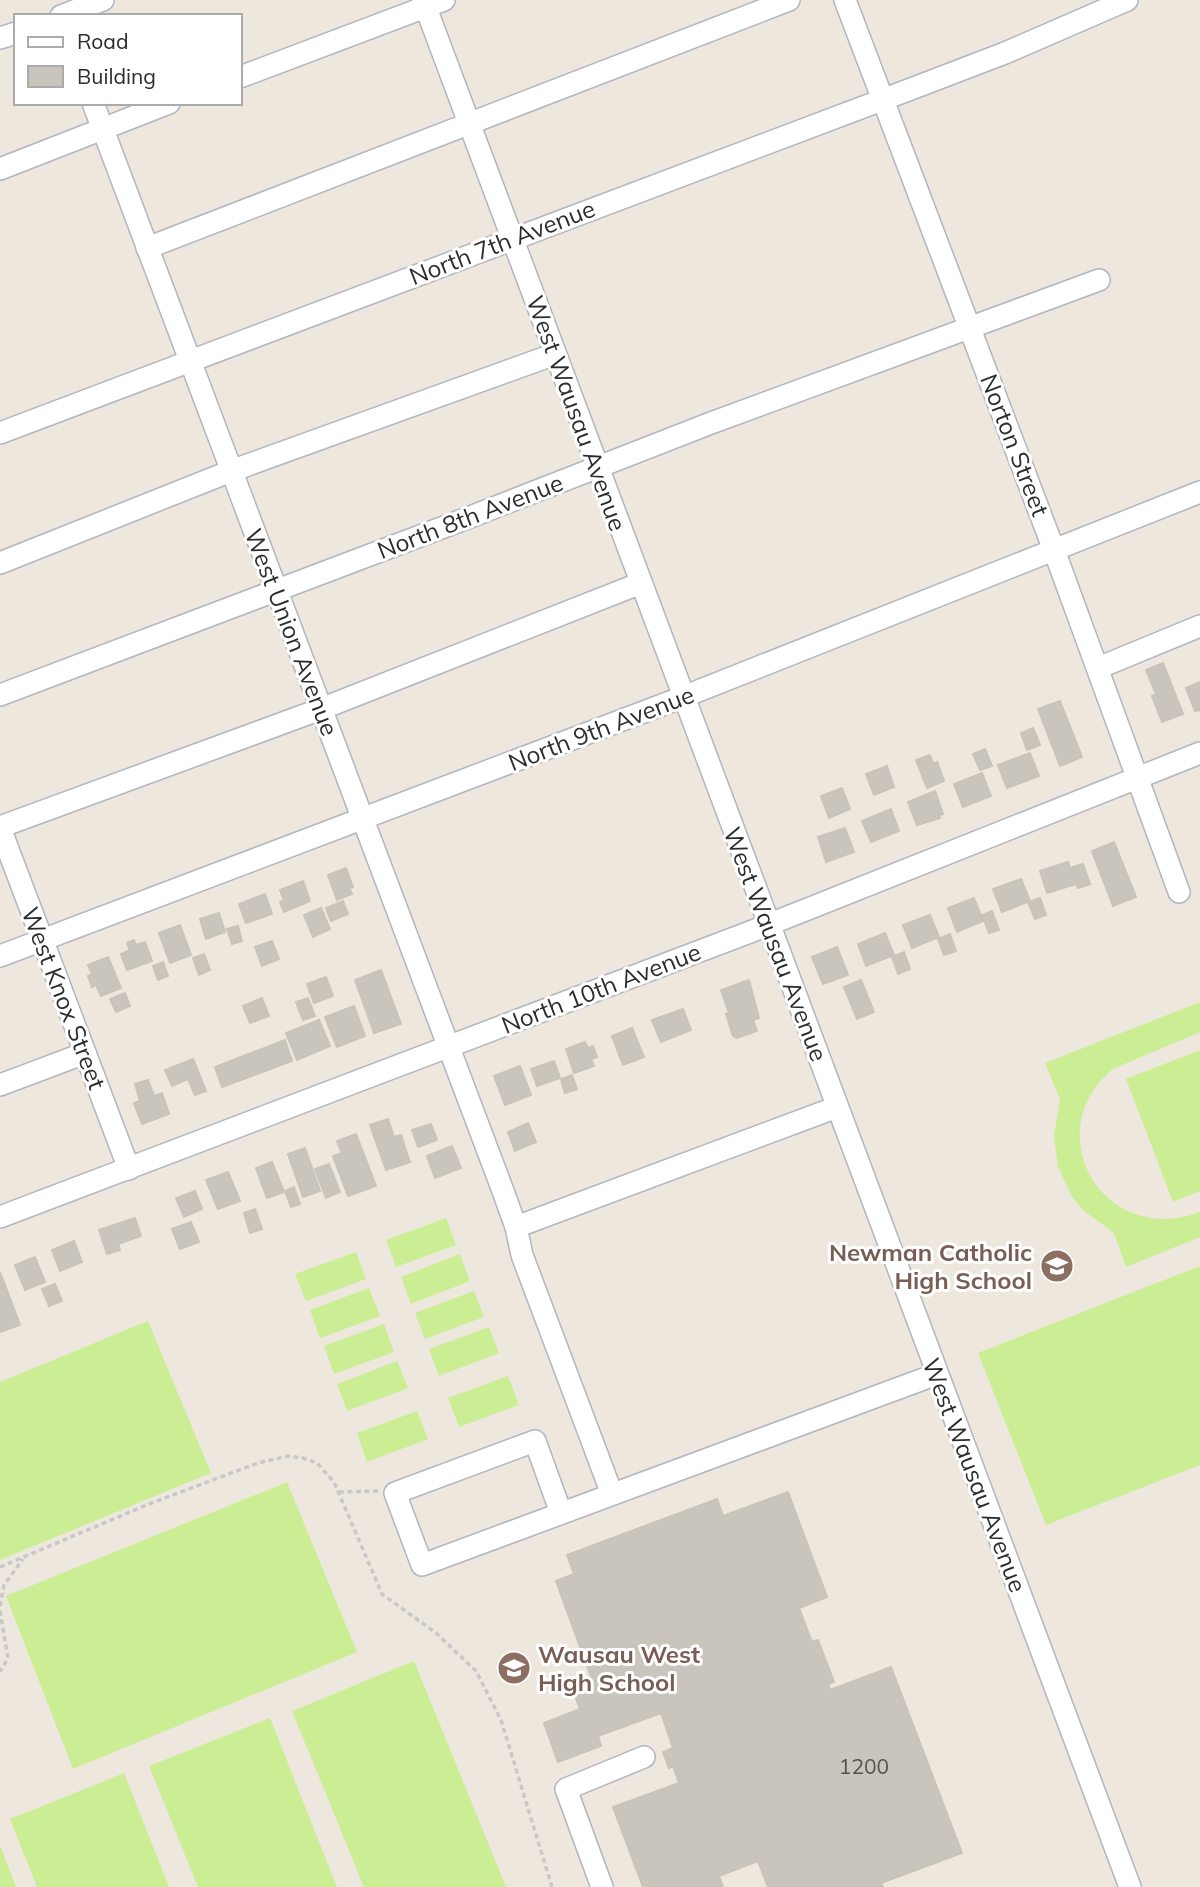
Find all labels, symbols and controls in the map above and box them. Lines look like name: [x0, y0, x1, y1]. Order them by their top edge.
legend: [14, 14, 242, 105]
text: Road: [77, 28, 128, 54]
text: Building: [77, 63, 156, 89]
street label: North 7th Avenue: [405, 193, 599, 291]
street label: West Wausau Avenue: [520, 291, 634, 535]
street label: Norton Street: [974, 370, 1056, 520]
street label: North 8th Avenue: [373, 467, 567, 565]
street label: West Union Avenue: [239, 524, 345, 740]
street label: North 9th Avenue: [504, 679, 698, 777]
street label: West Wausau Avenue: [717, 823, 835, 1065]
street label: West Knox Street: [15, 903, 113, 1093]
street label: North 10th Avenue: [497, 936, 705, 1040]
place label: Newman Catholic High School: [829, 1237, 1032, 1295]
school or university icon: Newman Catholic High School: [1038, 1247, 1076, 1285]
street label: West Wausau Avenue: [916, 1354, 1034, 1596]
place label: Wausau West High School: [538, 1639, 700, 1697]
school or university icon: Wausau West High School: [495, 1649, 533, 1687]
house number: 1200: [839, 1753, 889, 1779]

